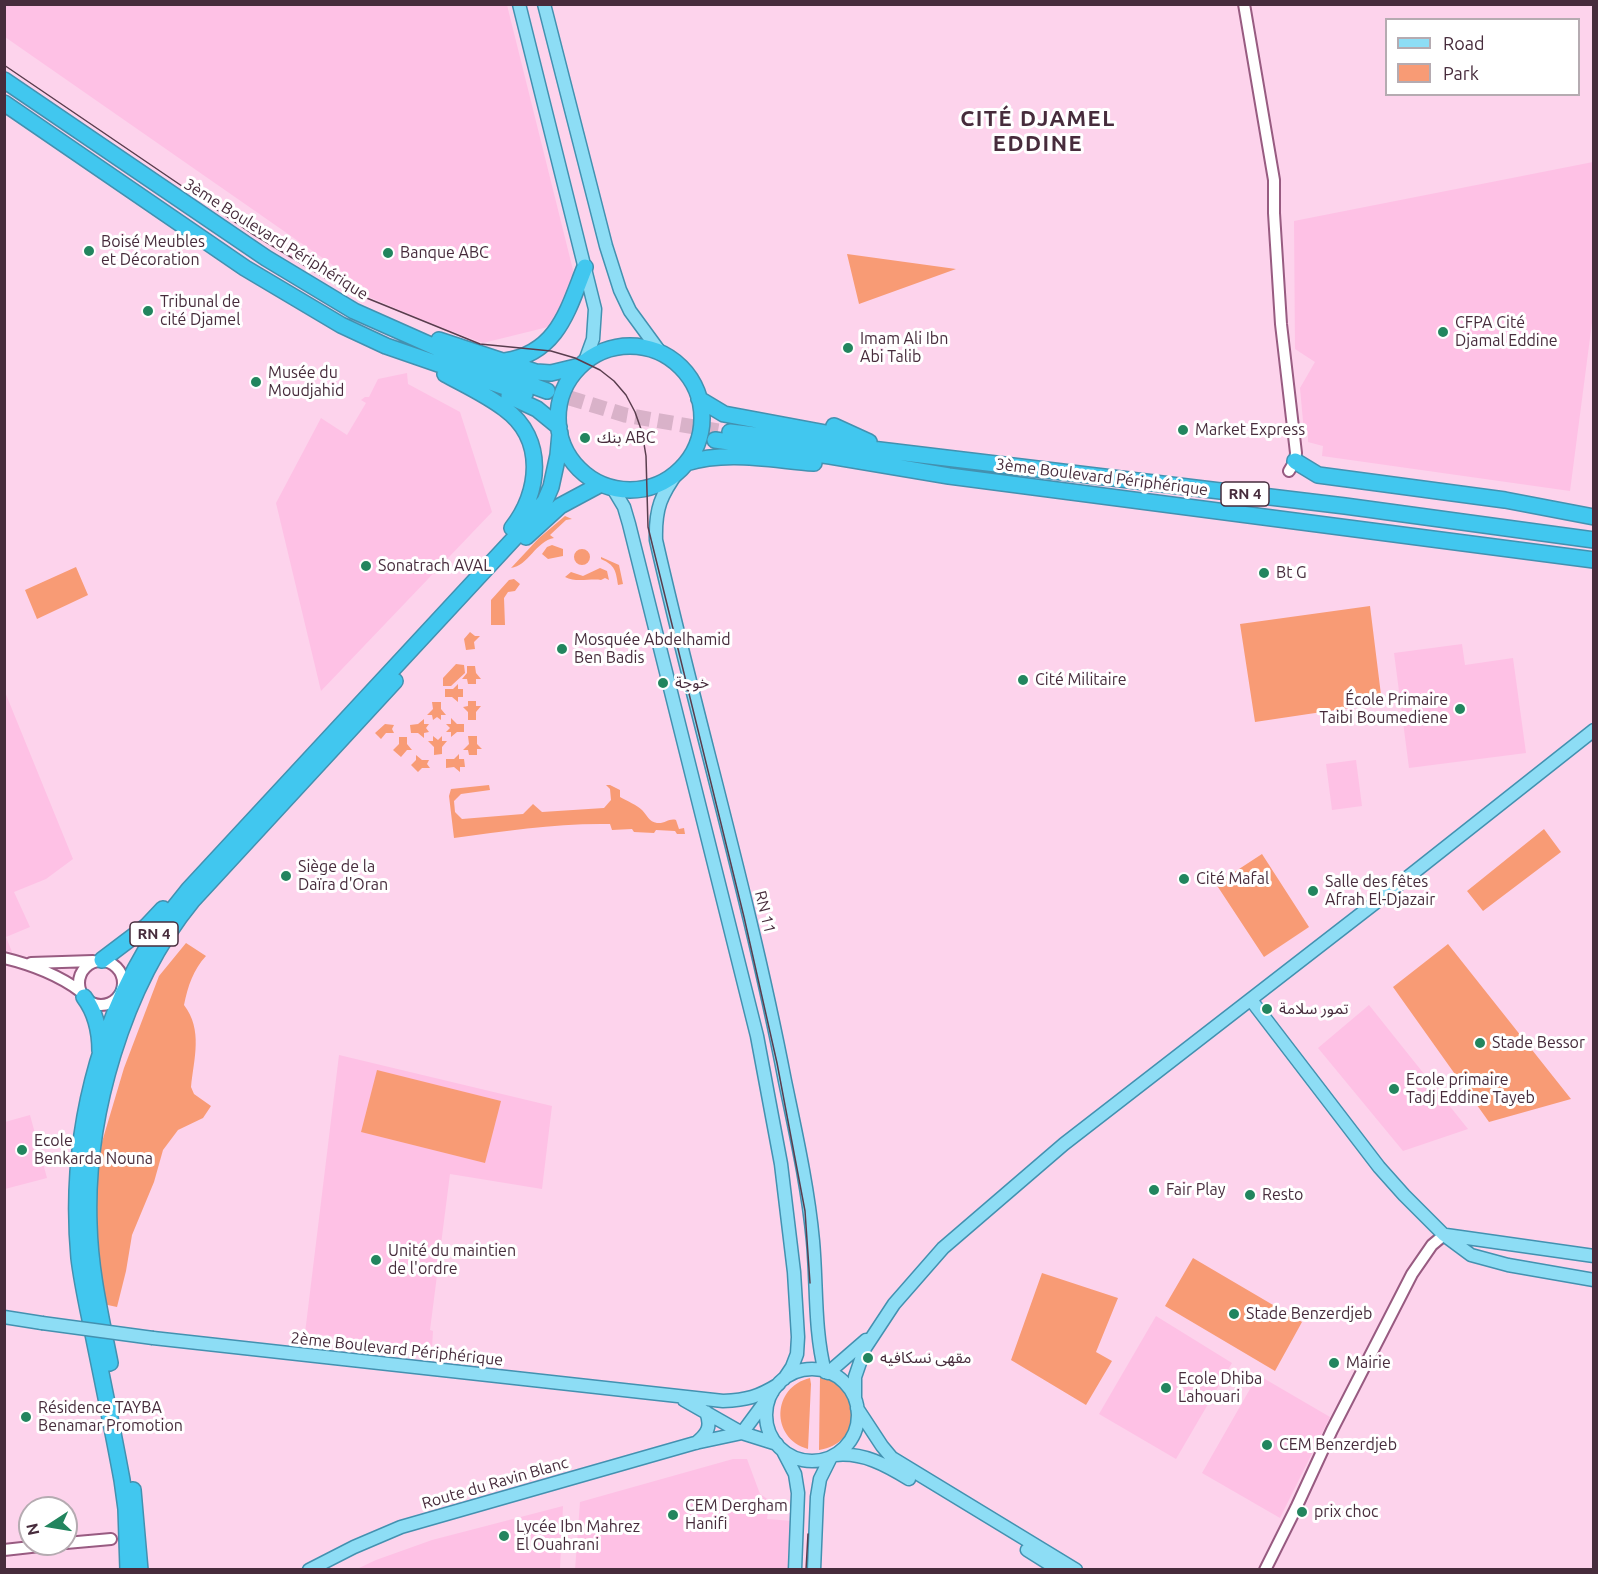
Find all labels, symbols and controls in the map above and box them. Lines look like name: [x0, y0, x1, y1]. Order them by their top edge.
legend: [1385, 18, 1580, 96]
text: Road: [1443, 33, 1485, 53]
text: Park: [1443, 63, 1479, 83]
district label: CITÉ DJAMEL EDDINE: [960, 106, 1116, 158]
street label: 3ème Boulevard Périphérique: [180, 174, 372, 304]
place label: Boisé Meubles et Décoration: [101, 232, 205, 270]
place label: Banque ABC: [400, 243, 489, 263]
marker: Boisé Meubles et Décoration: [82, 244, 96, 258]
marker: Banque ABC: [381, 246, 395, 260]
place label: Tribunal de cité Djamel: [160, 292, 240, 330]
marker: Tribunal de cité Djamel: [141, 304, 155, 318]
place label: CFPA Cité Djamal Eddine: [1455, 313, 1558, 351]
marker: CFPA Cité Djamal Eddine: [1436, 325, 1450, 339]
place label: Imam Ali Ibn Abi Talib: [860, 329, 948, 367]
marker: Imam Ali Ibn Abi Talib: [841, 341, 855, 355]
place label: Musée du Moudjahid: [268, 363, 344, 401]
marker: Musée du Moudjahid: [249, 375, 263, 389]
place label: Market Express: [1195, 420, 1305, 440]
marker: Market Express: [1176, 423, 1190, 437]
place label: بنك ABC: [597, 428, 656, 448]
marker: بنك ABC: [578, 431, 592, 445]
street label: 3ème Boulevard Périphérique: [995, 454, 1209, 500]
road number: RN 4: [1221, 482, 1269, 506]
place label: Sonatrach AVAL: [378, 556, 491, 576]
marker: Sonatrach AVAL: [359, 559, 373, 573]
place label: Bt G: [1276, 563, 1307, 583]
marker: Bt G: [1257, 566, 1271, 580]
place label: Mosquée Abdelhamid Ben Badis: [574, 630, 731, 668]
marker: Mosquée Abdelhamid Ben Badis: [555, 642, 569, 656]
place label: Cité Militaire: [1035, 670, 1127, 690]
place label: خوجة: [675, 673, 709, 693]
marker: Cité Militaire: [1016, 673, 1030, 687]
marker: خوجة: [656, 676, 670, 690]
place label: École Primaire Taibi Boumediene: [1319, 690, 1448, 728]
marker: École Primaire Taibi Boumediene: [1453, 702, 1467, 716]
place label: Siège de la Daïra d'Oran: [298, 857, 388, 895]
marker: Siège de la Daïra d'Oran: [279, 869, 293, 883]
place label: Cité Mafal: [1196, 869, 1269, 889]
marker: Cité Mafal: [1177, 872, 1191, 886]
place label: Salle des fêtes Afrah El-Djazair: [1325, 872, 1435, 910]
marker: Salle des fêtes Afrah El-Djazair: [1306, 884, 1320, 898]
street label: RN 11: [750, 889, 780, 935]
road number: RN 4: [130, 922, 178, 946]
place label: تمور سلامة: [1279, 999, 1348, 1019]
marker: تمور سلامة: [1260, 1002, 1274, 1016]
place label: Stade Bessor: [1492, 1033, 1585, 1053]
marker: Stade Bessor: [1473, 1036, 1487, 1050]
place label: Ecole primaire Tadj Eddine Tayeb: [1406, 1070, 1535, 1108]
marker: Ecole primaire Tadj Eddine Tayeb: [1387, 1082, 1401, 1096]
place label: Ecole Benkarda Nouna: [34, 1131, 153, 1169]
marker: Ecole Benkarda Nouna: [15, 1143, 29, 1157]
place label: Fair Play: [1166, 1180, 1225, 1200]
marker: Fair Play: [1147, 1183, 1161, 1197]
place label: Resto: [1262, 1185, 1303, 1205]
marker: Resto: [1243, 1188, 1257, 1202]
place label: Unité du maintien de l'ordre: [388, 1241, 516, 1279]
marker: Unité du maintien de l'ordre: [369, 1253, 383, 1267]
place label: Stade Benzerdjeb: [1246, 1304, 1372, 1324]
marker: Stade Benzerdjeb: [1227, 1307, 1241, 1321]
street label: 2ème Boulevard Périphérique: [290, 1328, 504, 1370]
place label: مقهى نسكافيه: [880, 1348, 971, 1368]
marker: مقهى نسكافيه: [861, 1351, 875, 1365]
place label: Mairie: [1346, 1353, 1391, 1373]
marker: Mairie: [1327, 1356, 1341, 1370]
place label: Ecole Dhiba Lahouari: [1178, 1369, 1262, 1407]
marker: Ecole Dhiba Lahouari: [1159, 1381, 1173, 1395]
place label: Résidence TAYBA Benamar Promotion: [38, 1398, 183, 1436]
marker: Résidence TAYBA Benamar Promotion: [19, 1410, 33, 1424]
place label: CEM Benzerdjeb: [1279, 1435, 1397, 1455]
marker: CEM Benzerdjeb: [1260, 1438, 1274, 1452]
street label: Route du Ravin Blanc: [420, 1453, 570, 1513]
north arrow: [18, 1496, 78, 1556]
place label: CEM Dergham Hanifi: [685, 1496, 788, 1534]
place label: prix choc: [1314, 1502, 1378, 1522]
marker: prix choc: [1295, 1505, 1309, 1519]
marker: CEM Dergham Hanifi: [666, 1508, 680, 1522]
place label: Lycée Ibn Mahrez El Ouahrani: [516, 1517, 640, 1555]
text: N: [22, 1522, 42, 1537]
marker: Lycée Ibn Mahrez El Ouahrani: [497, 1529, 511, 1543]

